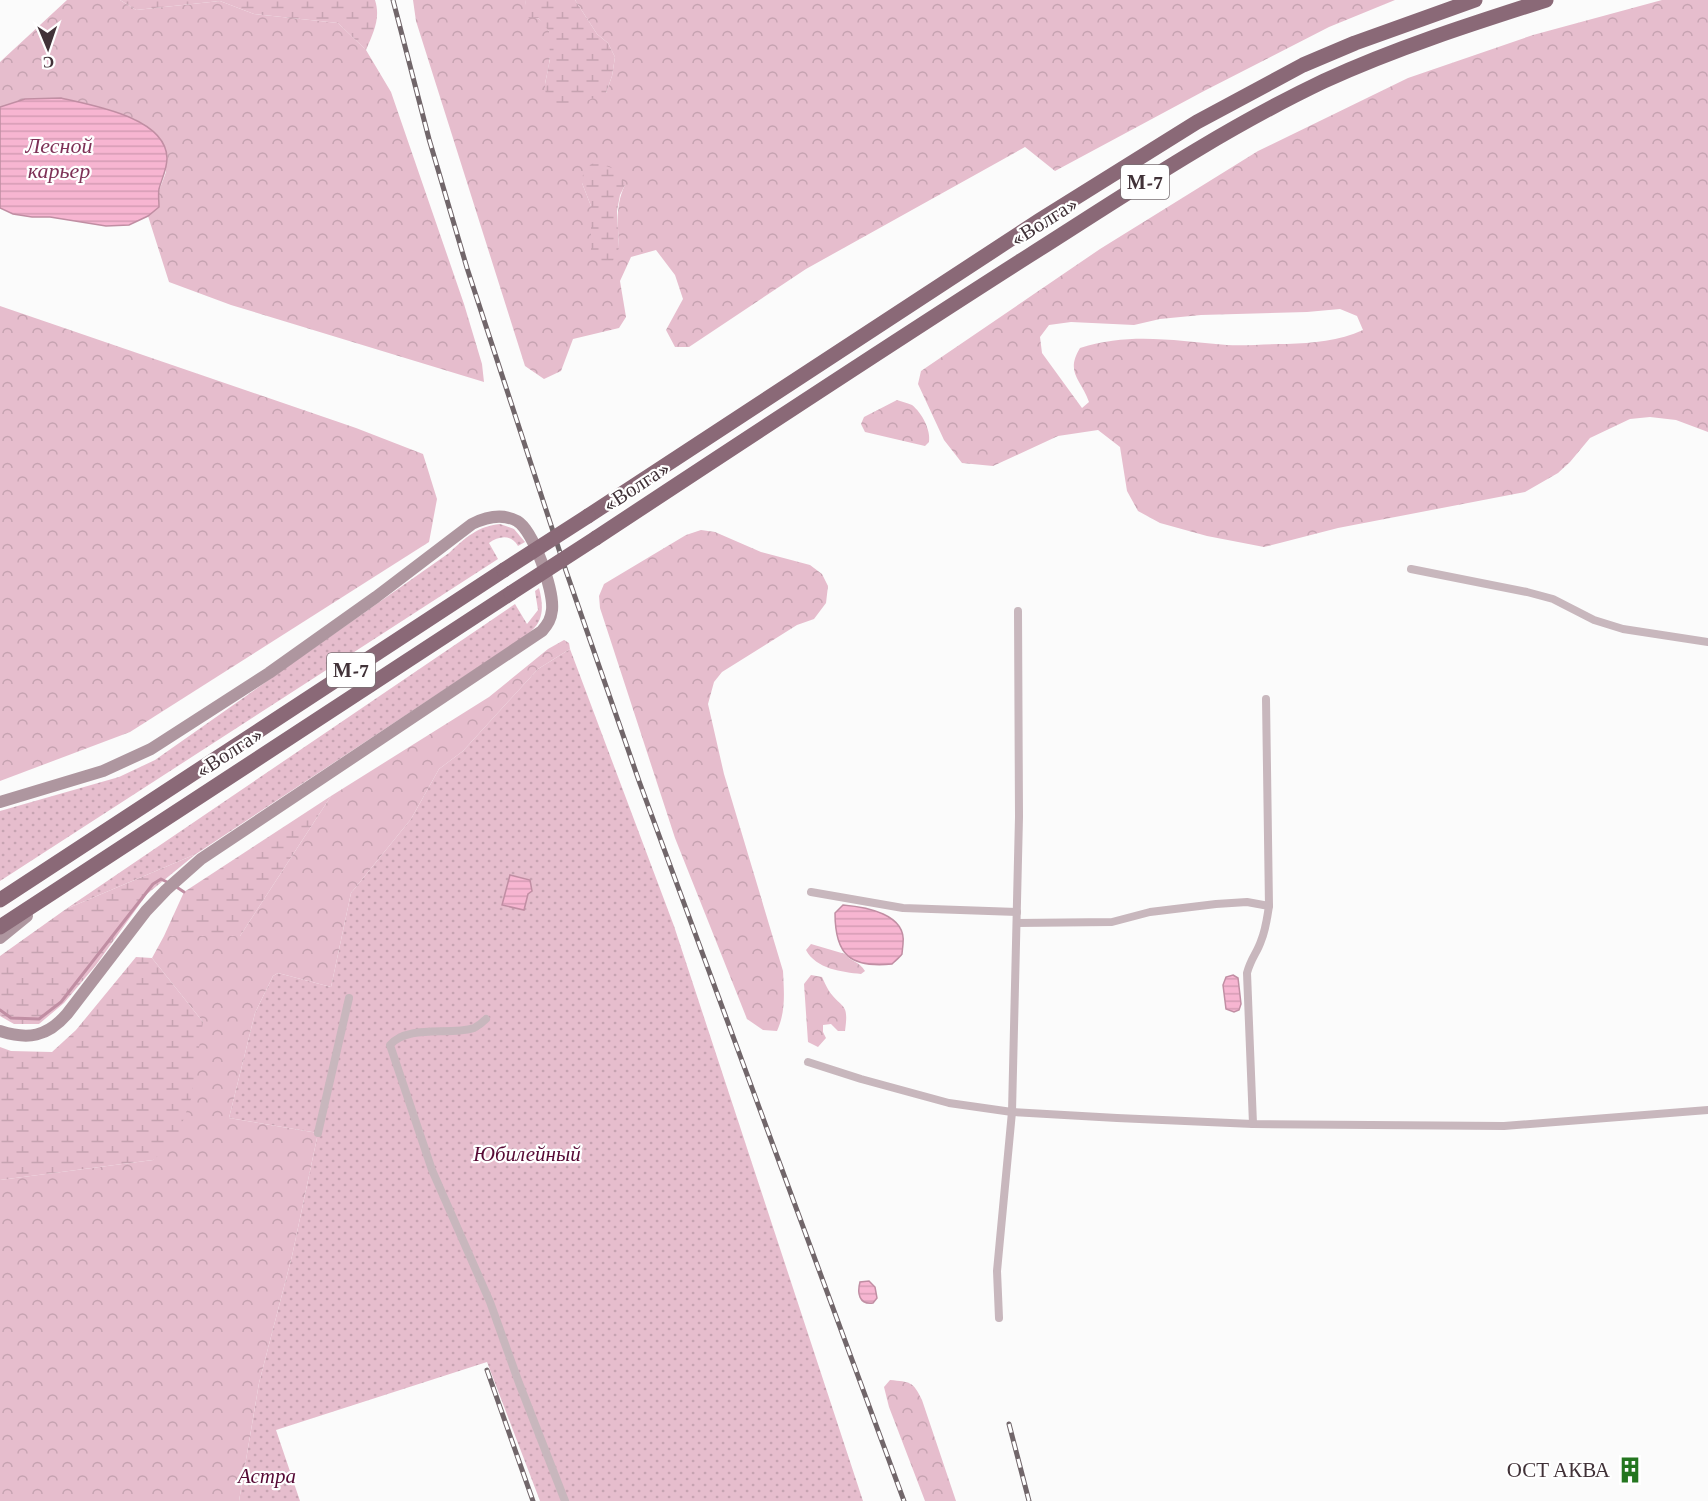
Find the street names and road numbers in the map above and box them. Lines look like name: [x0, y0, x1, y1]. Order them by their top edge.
road number: М-7: [1121, 165, 1169, 199]
street label: «Волга»: [1006, 191, 1082, 251]
street label: «Волга»: [598, 455, 674, 517]
road number: М-7: [327, 653, 375, 687]
street label: «Волга»: [191, 721, 267, 783]

